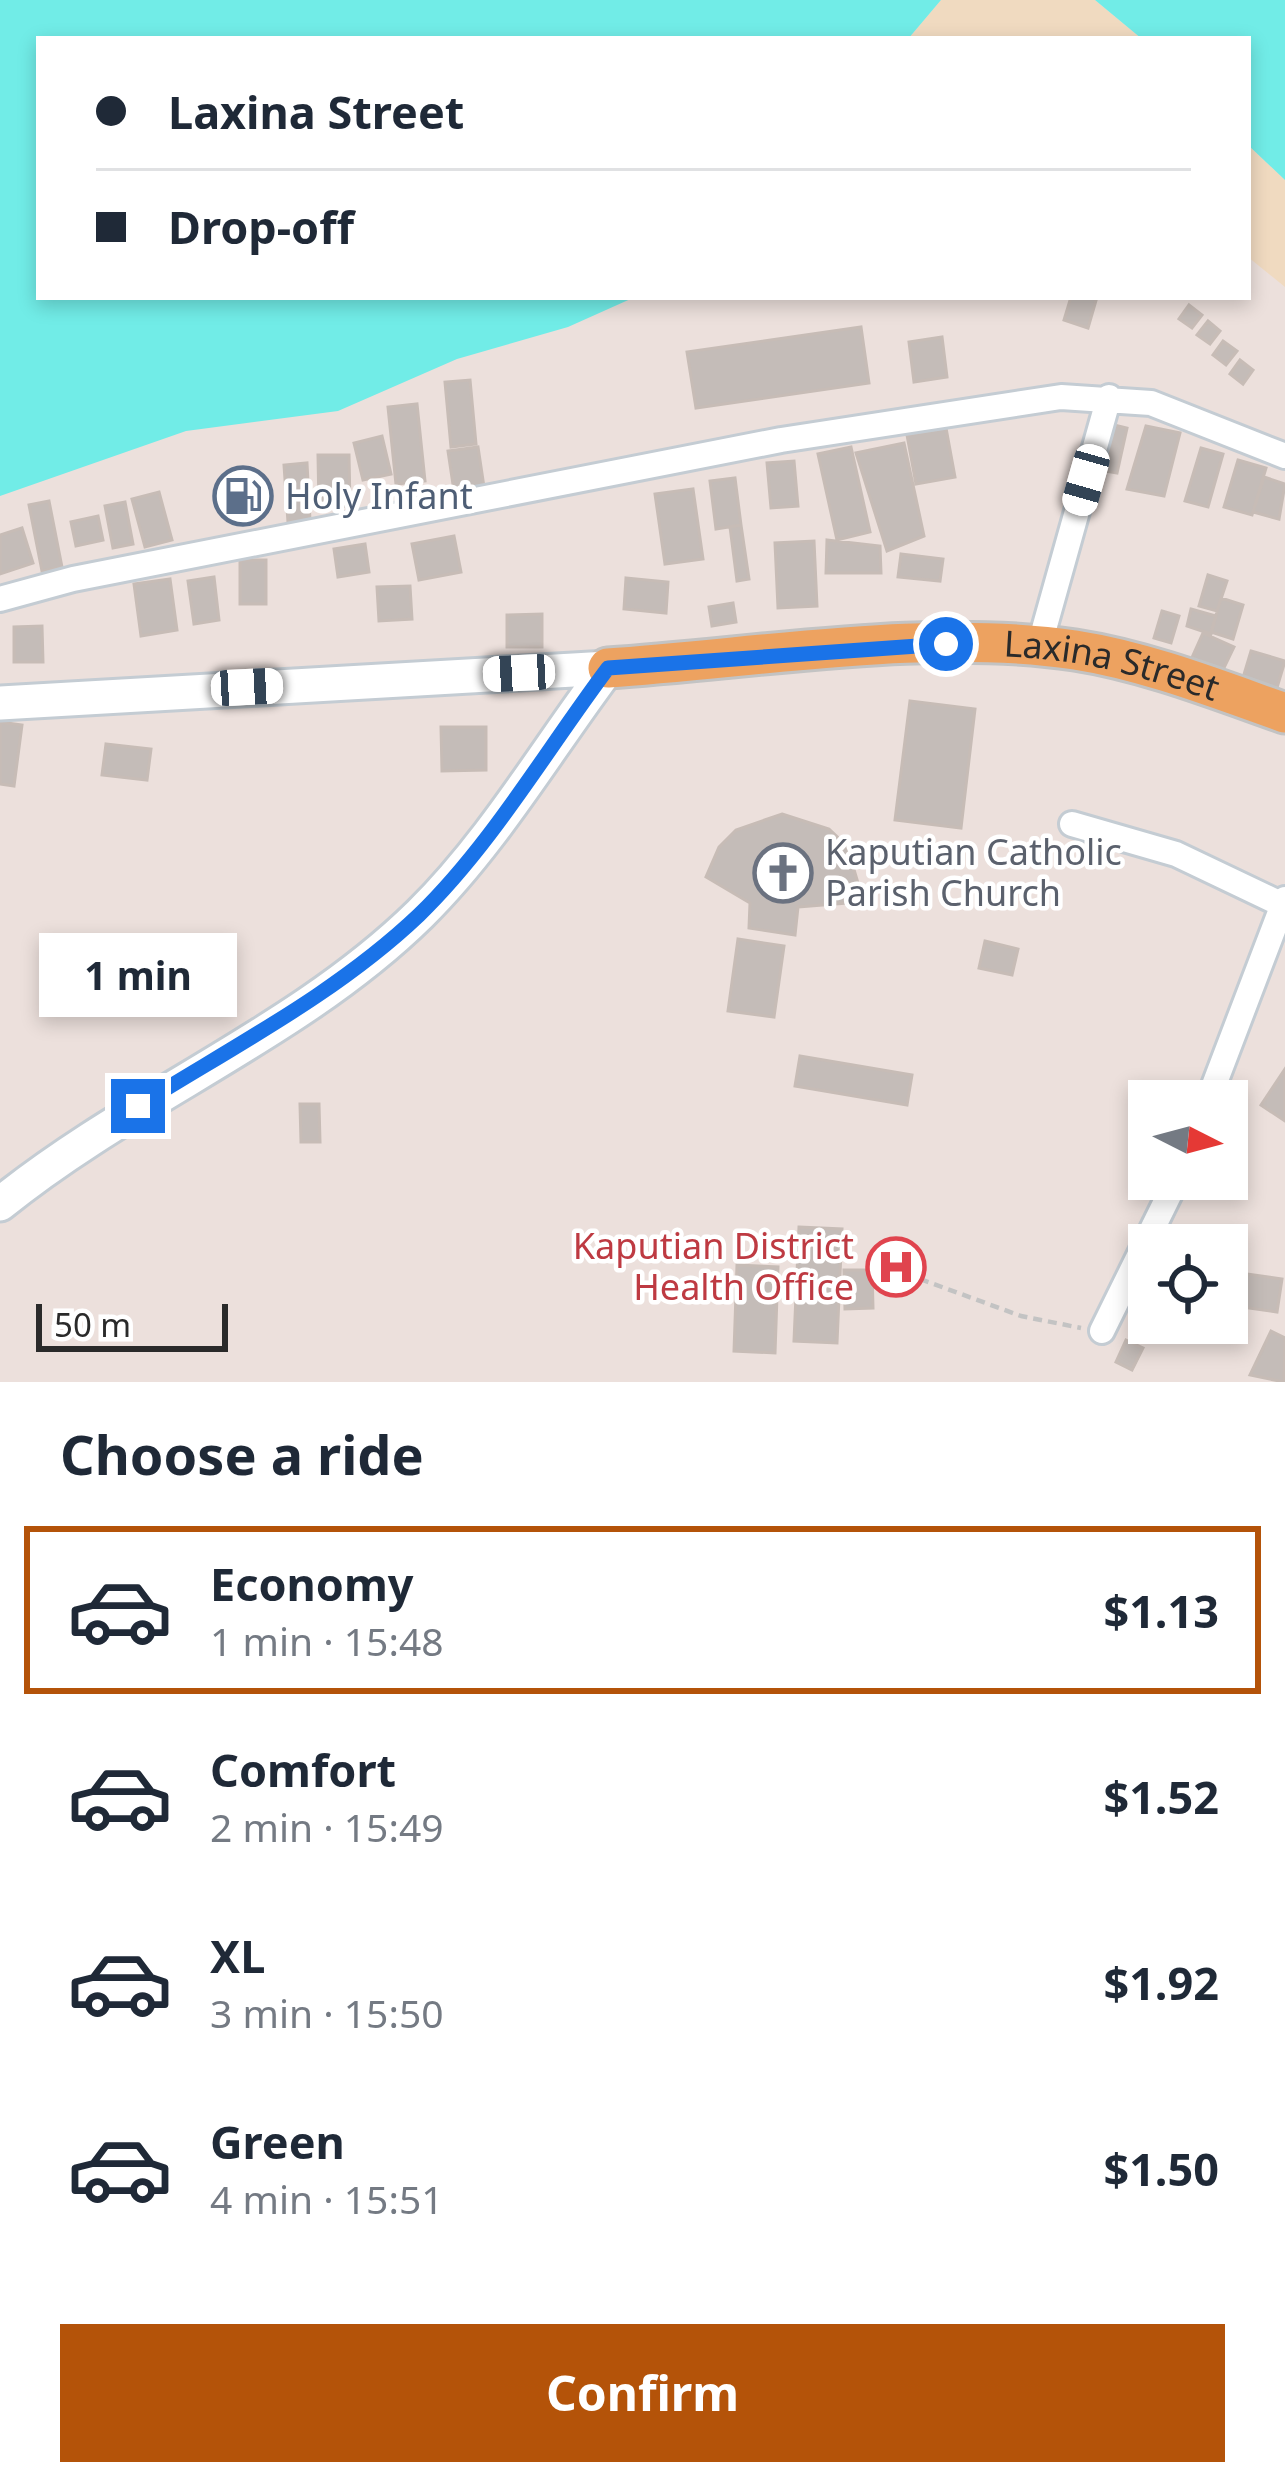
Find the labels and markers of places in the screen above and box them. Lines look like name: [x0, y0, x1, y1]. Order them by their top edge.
fuel station icon: Holy Infant: [212, 465, 274, 527]
place label: Holy Infant: [285, 471, 473, 520]
place label: Kaputian Catholic Parish Church: [825, 827, 1122, 917]
church icon: Kaputian Catholic Parish Church: [752, 842, 814, 904]
place label: Kaputian District Health Office: [573, 1221, 854, 1311]
hospital icon: Kaputian District Health Office: [865, 1236, 927, 1298]

